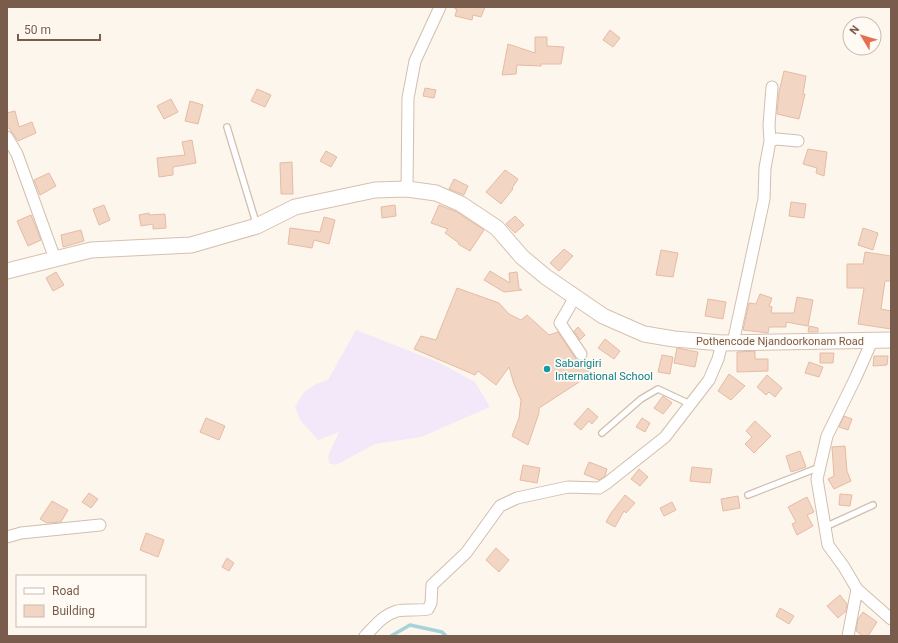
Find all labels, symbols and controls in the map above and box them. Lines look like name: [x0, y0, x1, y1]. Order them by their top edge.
scale bar: [18, 16, 100, 42]
north arrow: [842, 16, 882, 56]
text: 50 m: [24, 23, 51, 37]
text: N: [847, 23, 862, 37]
street label: Pothencode Njandoorkonam Road: [696, 335, 864, 348]
place label: Sabarigiri International School: [555, 357, 653, 383]
marker: Sabarigiri International School: [542, 364, 552, 374]
legend: [16, 575, 146, 627]
text: Road: [52, 584, 80, 598]
text: Building: [52, 604, 95, 618]

